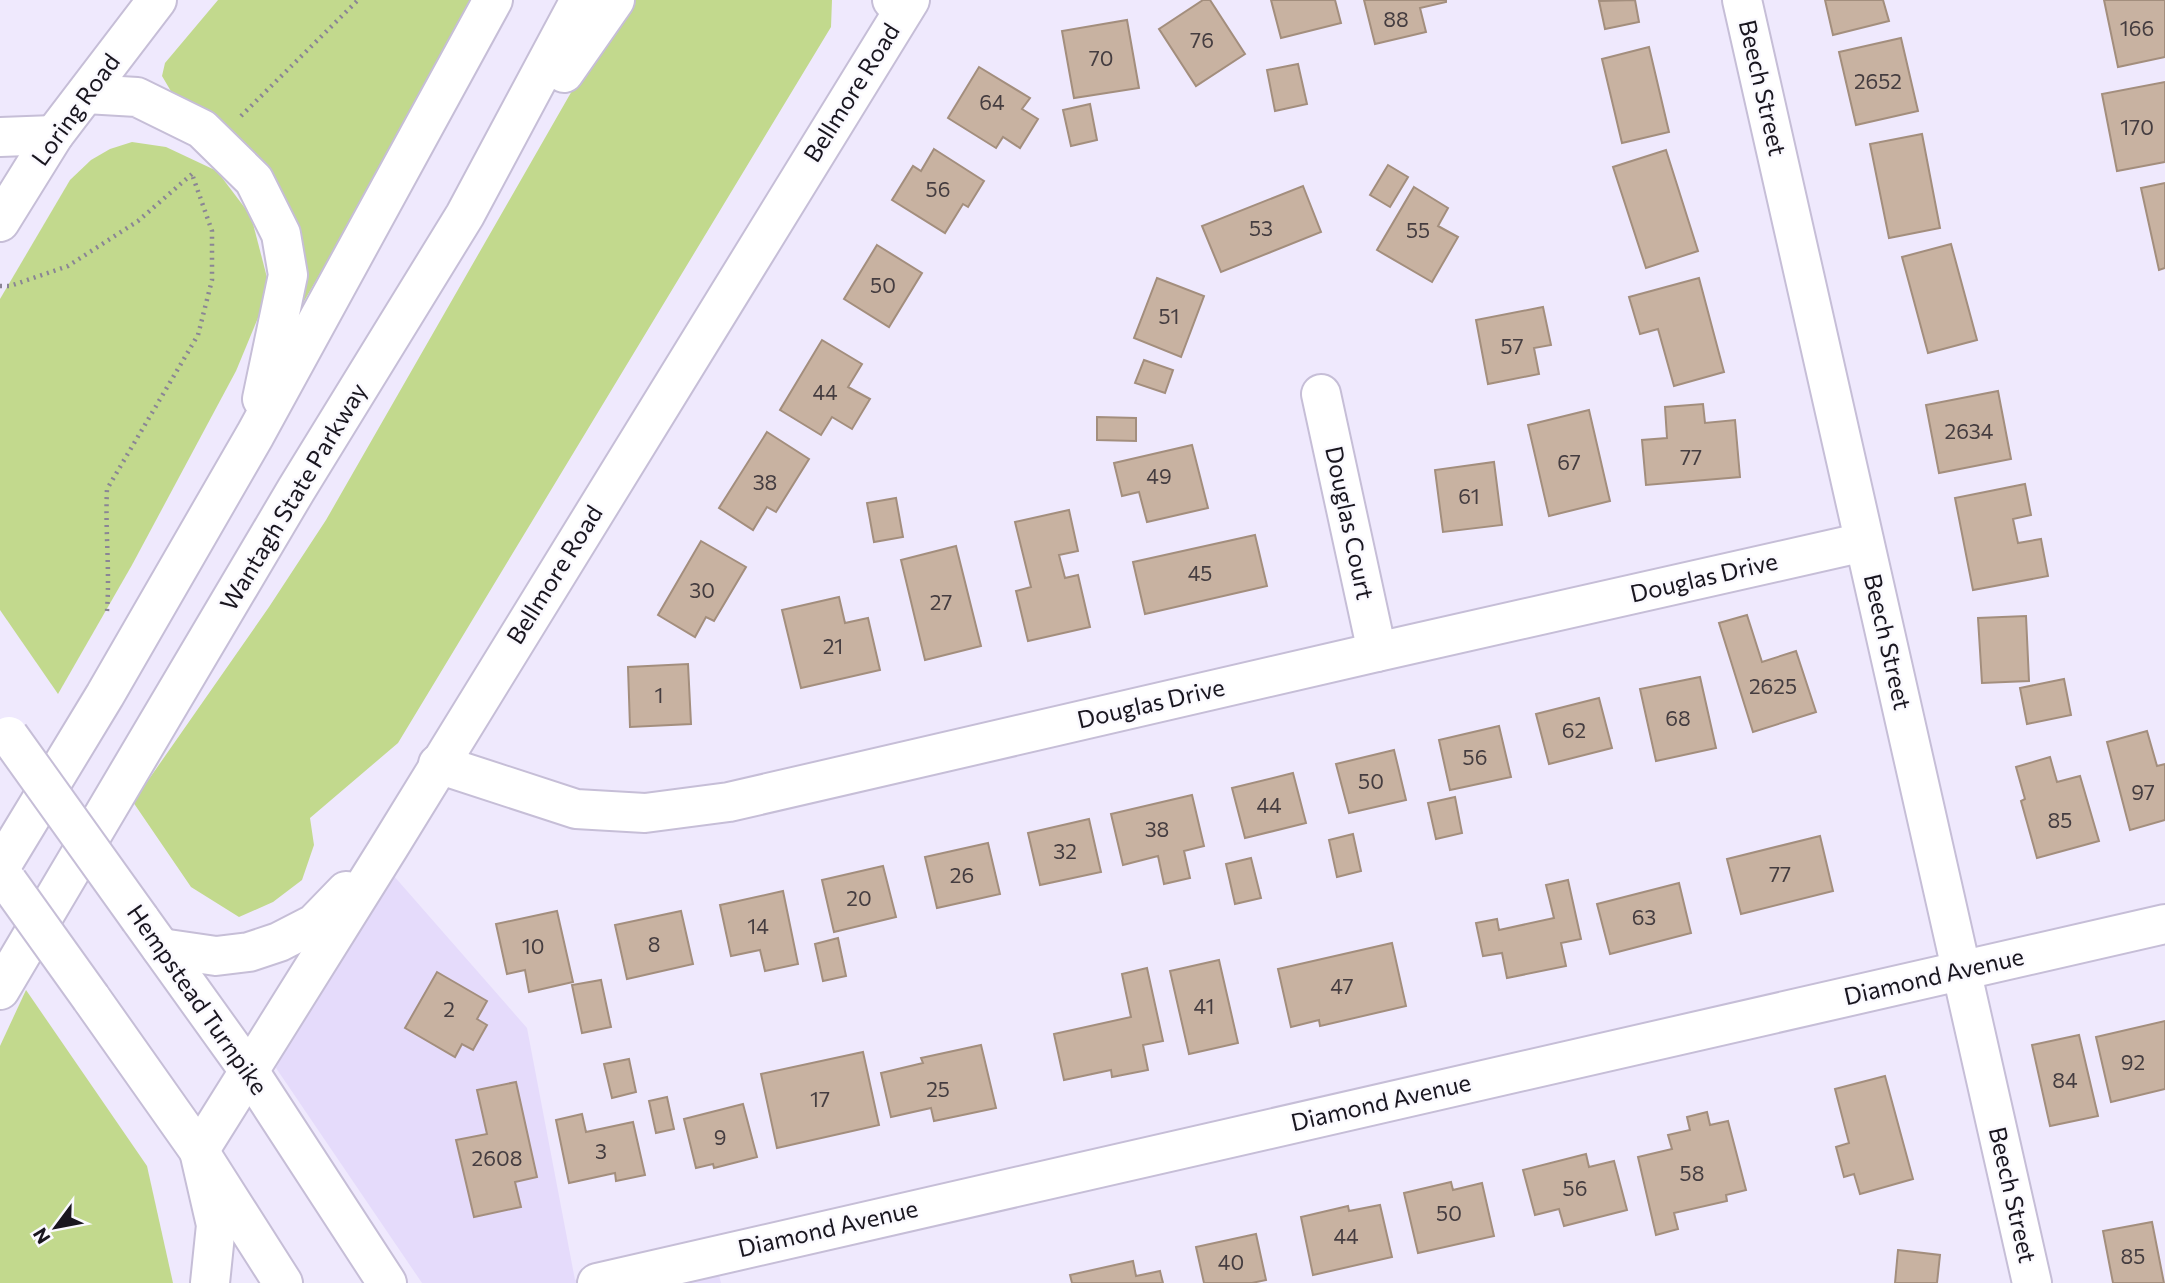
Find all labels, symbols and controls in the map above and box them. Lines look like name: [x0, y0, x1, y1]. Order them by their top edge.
house number: 88: [1383, 6, 1409, 31]
house number: 166: [2120, 15, 2154, 40]
street label: Bellmore Road: [797, 17, 905, 167]
street label: Beech Street: [1734, 17, 1793, 159]
house number: 76: [1190, 27, 1214, 52]
house number: 70: [1089, 45, 1113, 70]
street label: Loring Road: [24, 48, 125, 171]
house number: 2652: [1854, 68, 1902, 93]
house number: 64: [979, 89, 1005, 114]
house number: 170: [2120, 114, 2154, 139]
house number: 56: [926, 176, 950, 201]
house number: 53: [1249, 215, 1273, 240]
house number: 55: [1406, 217, 1430, 242]
house number: 50: [870, 272, 896, 297]
house number: 51: [1158, 303, 1180, 328]
house number: 57: [1500, 333, 1524, 358]
street label: Wantagh State Parkway: [213, 377, 372, 615]
house number: 44: [812, 379, 838, 404]
house number: 2634: [1945, 418, 1994, 443]
street label: Douglas Court: [1320, 443, 1381, 602]
house number: 77: [1680, 444, 1702, 469]
house number: 67: [1557, 449, 1581, 474]
house number: 49: [1146, 463, 1172, 488]
house number: 38: [753, 469, 777, 494]
house number: 61: [1458, 483, 1480, 508]
street label: Bellmore Road: [500, 499, 608, 649]
street label: Douglas Drive: [1627, 545, 1780, 608]
house number: 45: [1188, 560, 1212, 585]
street label: Beech Street: [1859, 571, 1918, 713]
house number: 30: [689, 577, 715, 602]
house number: 27: [930, 589, 952, 614]
house number: 21: [823, 633, 843, 658]
street label: Douglas Drive: [1074, 671, 1227, 734]
house number: 2625: [1749, 673, 1797, 698]
house number: 1: [655, 682, 663, 707]
house number: 68: [1665, 705, 1691, 730]
house number: 62: [1562, 717, 1586, 742]
house number: 56: [1463, 744, 1487, 769]
house number: 50: [1358, 768, 1384, 793]
house number: 97: [2131, 779, 2155, 804]
house number: 44: [1256, 792, 1282, 817]
house number: 85: [2048, 807, 2072, 832]
house number: 38: [1145, 816, 1169, 841]
house number: 32: [1053, 838, 1077, 863]
house number: 77: [1769, 861, 1791, 886]
house number: 26: [950, 862, 974, 887]
house number: 20: [846, 885, 872, 910]
street label: Hempstead Turnpike: [122, 899, 275, 1100]
house number: 63: [1632, 904, 1656, 929]
house number: 14: [747, 913, 769, 938]
house number: 8: [648, 931, 660, 956]
house number: 10: [522, 933, 544, 958]
street label: Diamond Avenue: [1841, 941, 2027, 1010]
house number: 47: [1330, 973, 1354, 998]
house number: 41: [1194, 993, 1214, 1018]
house number: 2: [443, 996, 455, 1021]
house number: 92: [2121, 1049, 2145, 1074]
street label: Diamond Avenue: [1288, 1067, 1474, 1136]
house number: 84: [2052, 1067, 2078, 1092]
house number: 25: [926, 1076, 950, 1101]
house number: 17: [810, 1086, 830, 1111]
house number: 9: [714, 1124, 726, 1149]
street label: Beech Street: [1984, 1124, 2043, 1266]
house number: 3: [595, 1138, 607, 1163]
house number: 2608: [472, 1145, 522, 1170]
house number: 58: [1680, 1160, 1704, 1185]
house number: 56: [1563, 1175, 1587, 1200]
north arrow: [21, 1192, 91, 1262]
street label: Diamond Avenue: [735, 1193, 921, 1262]
house number: 50: [1436, 1200, 1462, 1225]
house number: 44: [1333, 1223, 1359, 1248]
text: N: [28, 1224, 55, 1248]
house number: 85: [2121, 1243, 2145, 1268]
house number: 40: [1218, 1249, 1244, 1274]

